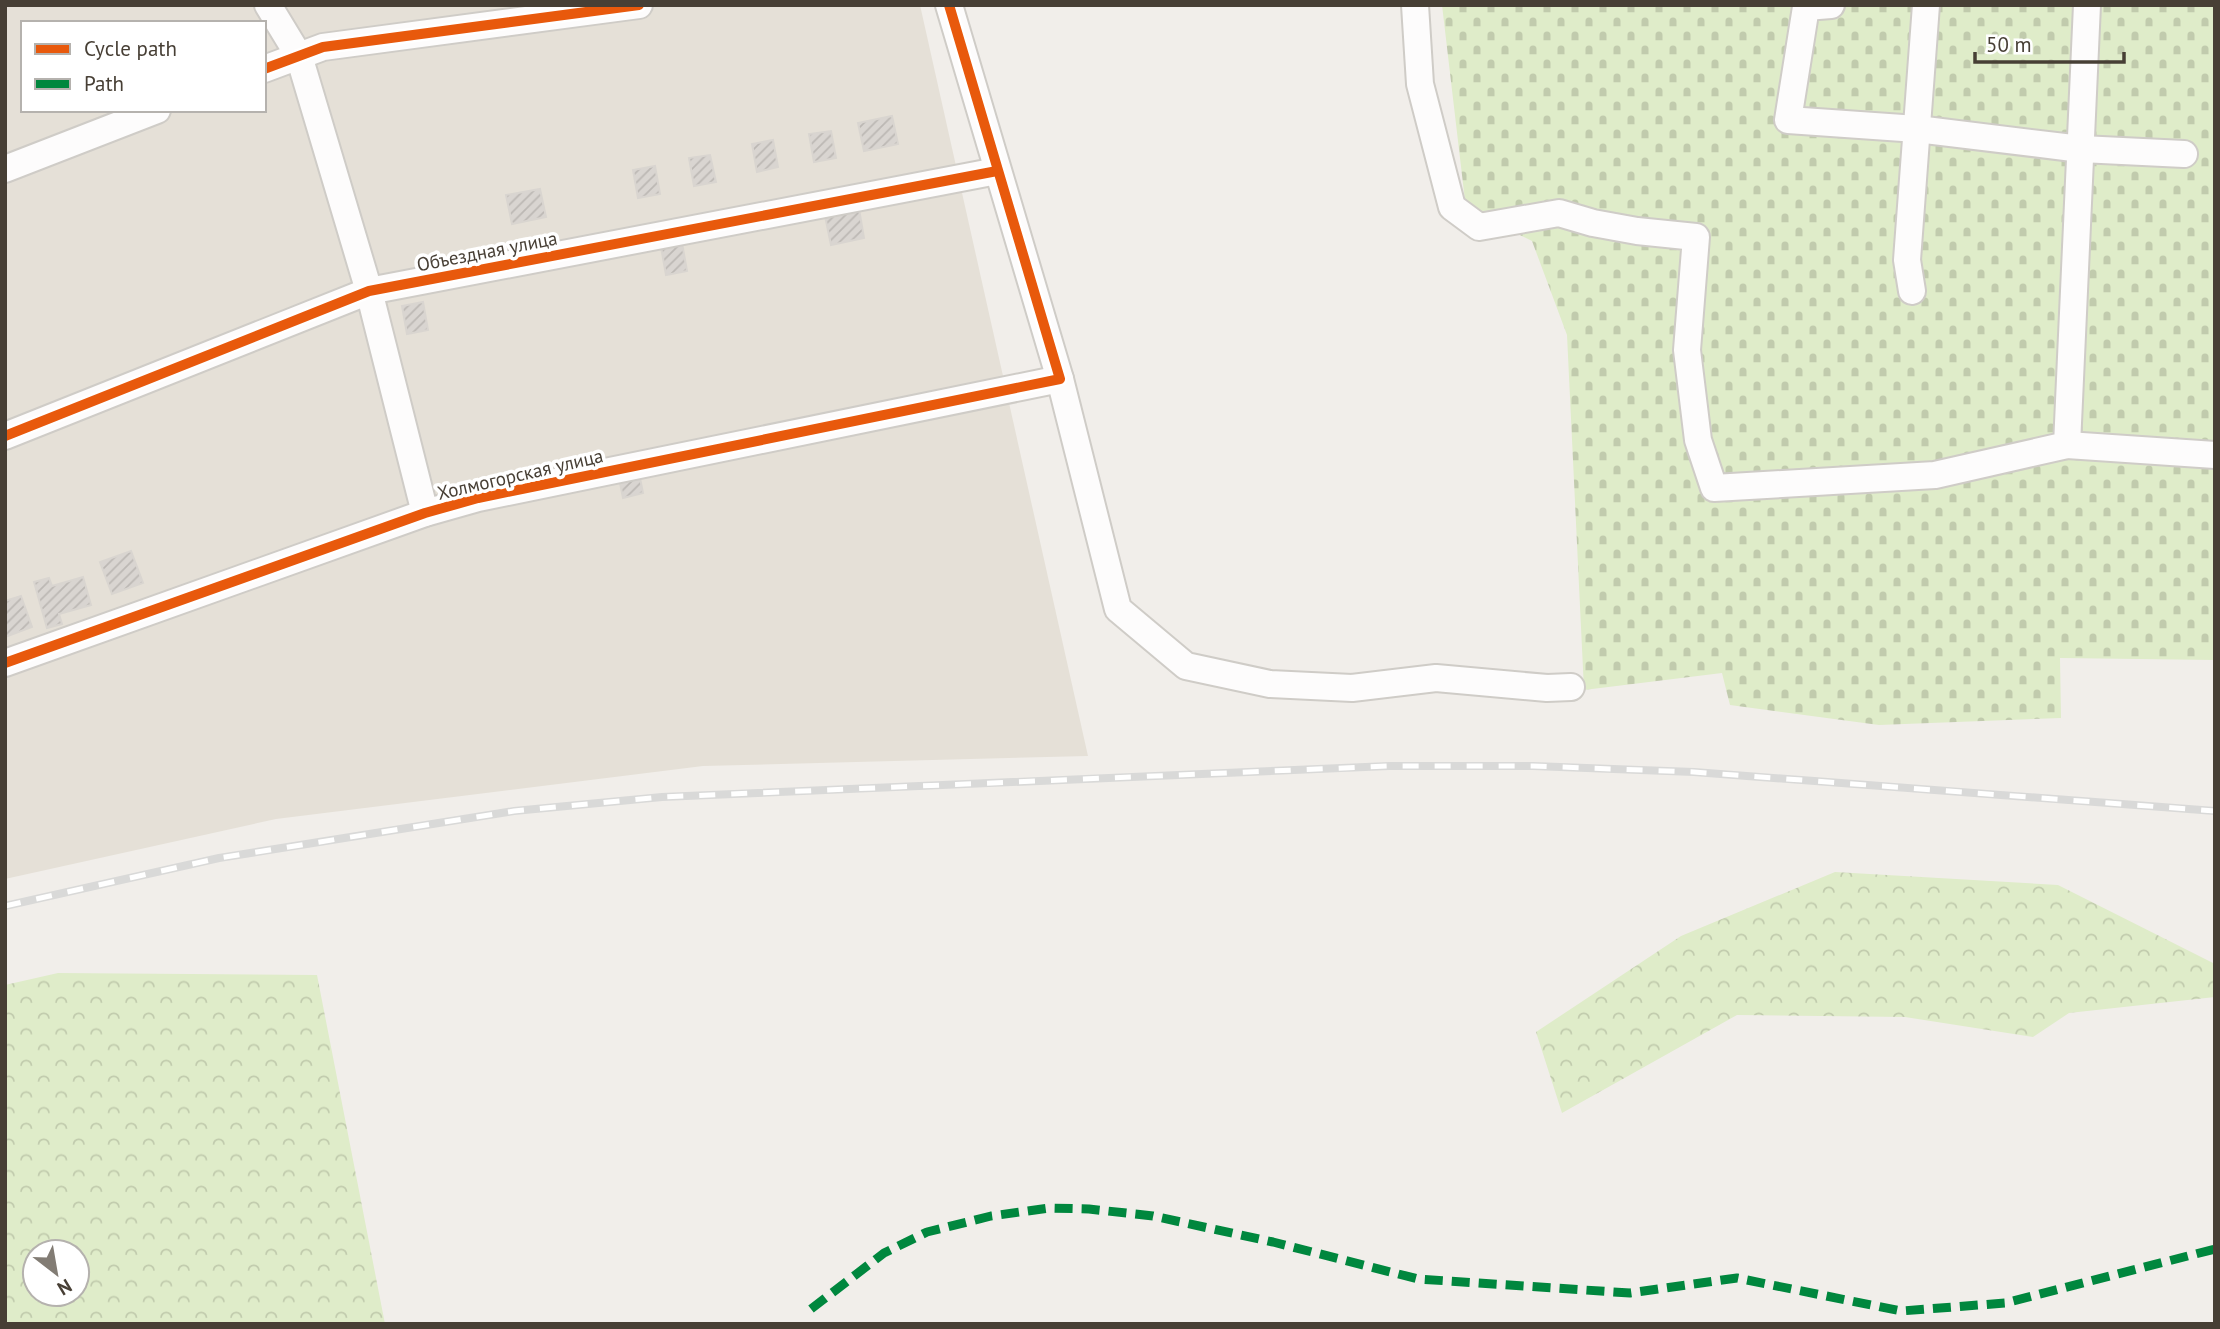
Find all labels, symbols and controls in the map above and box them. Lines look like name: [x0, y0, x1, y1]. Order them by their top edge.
legend: [21, 21, 266, 112]
scale bar: [1975, 21, 2124, 65]
text: 50 m: [1986, 31, 2032, 58]
text: Cycle path: [84, 35, 177, 62]
text: Path: [84, 70, 124, 97]
street label: Объездная улица: [415, 226, 559, 276]
street label: Холмогорская улица: [435, 443, 605, 505]
north arrow: [21, 1238, 91, 1308]
text: N: [53, 1274, 76, 1301]

